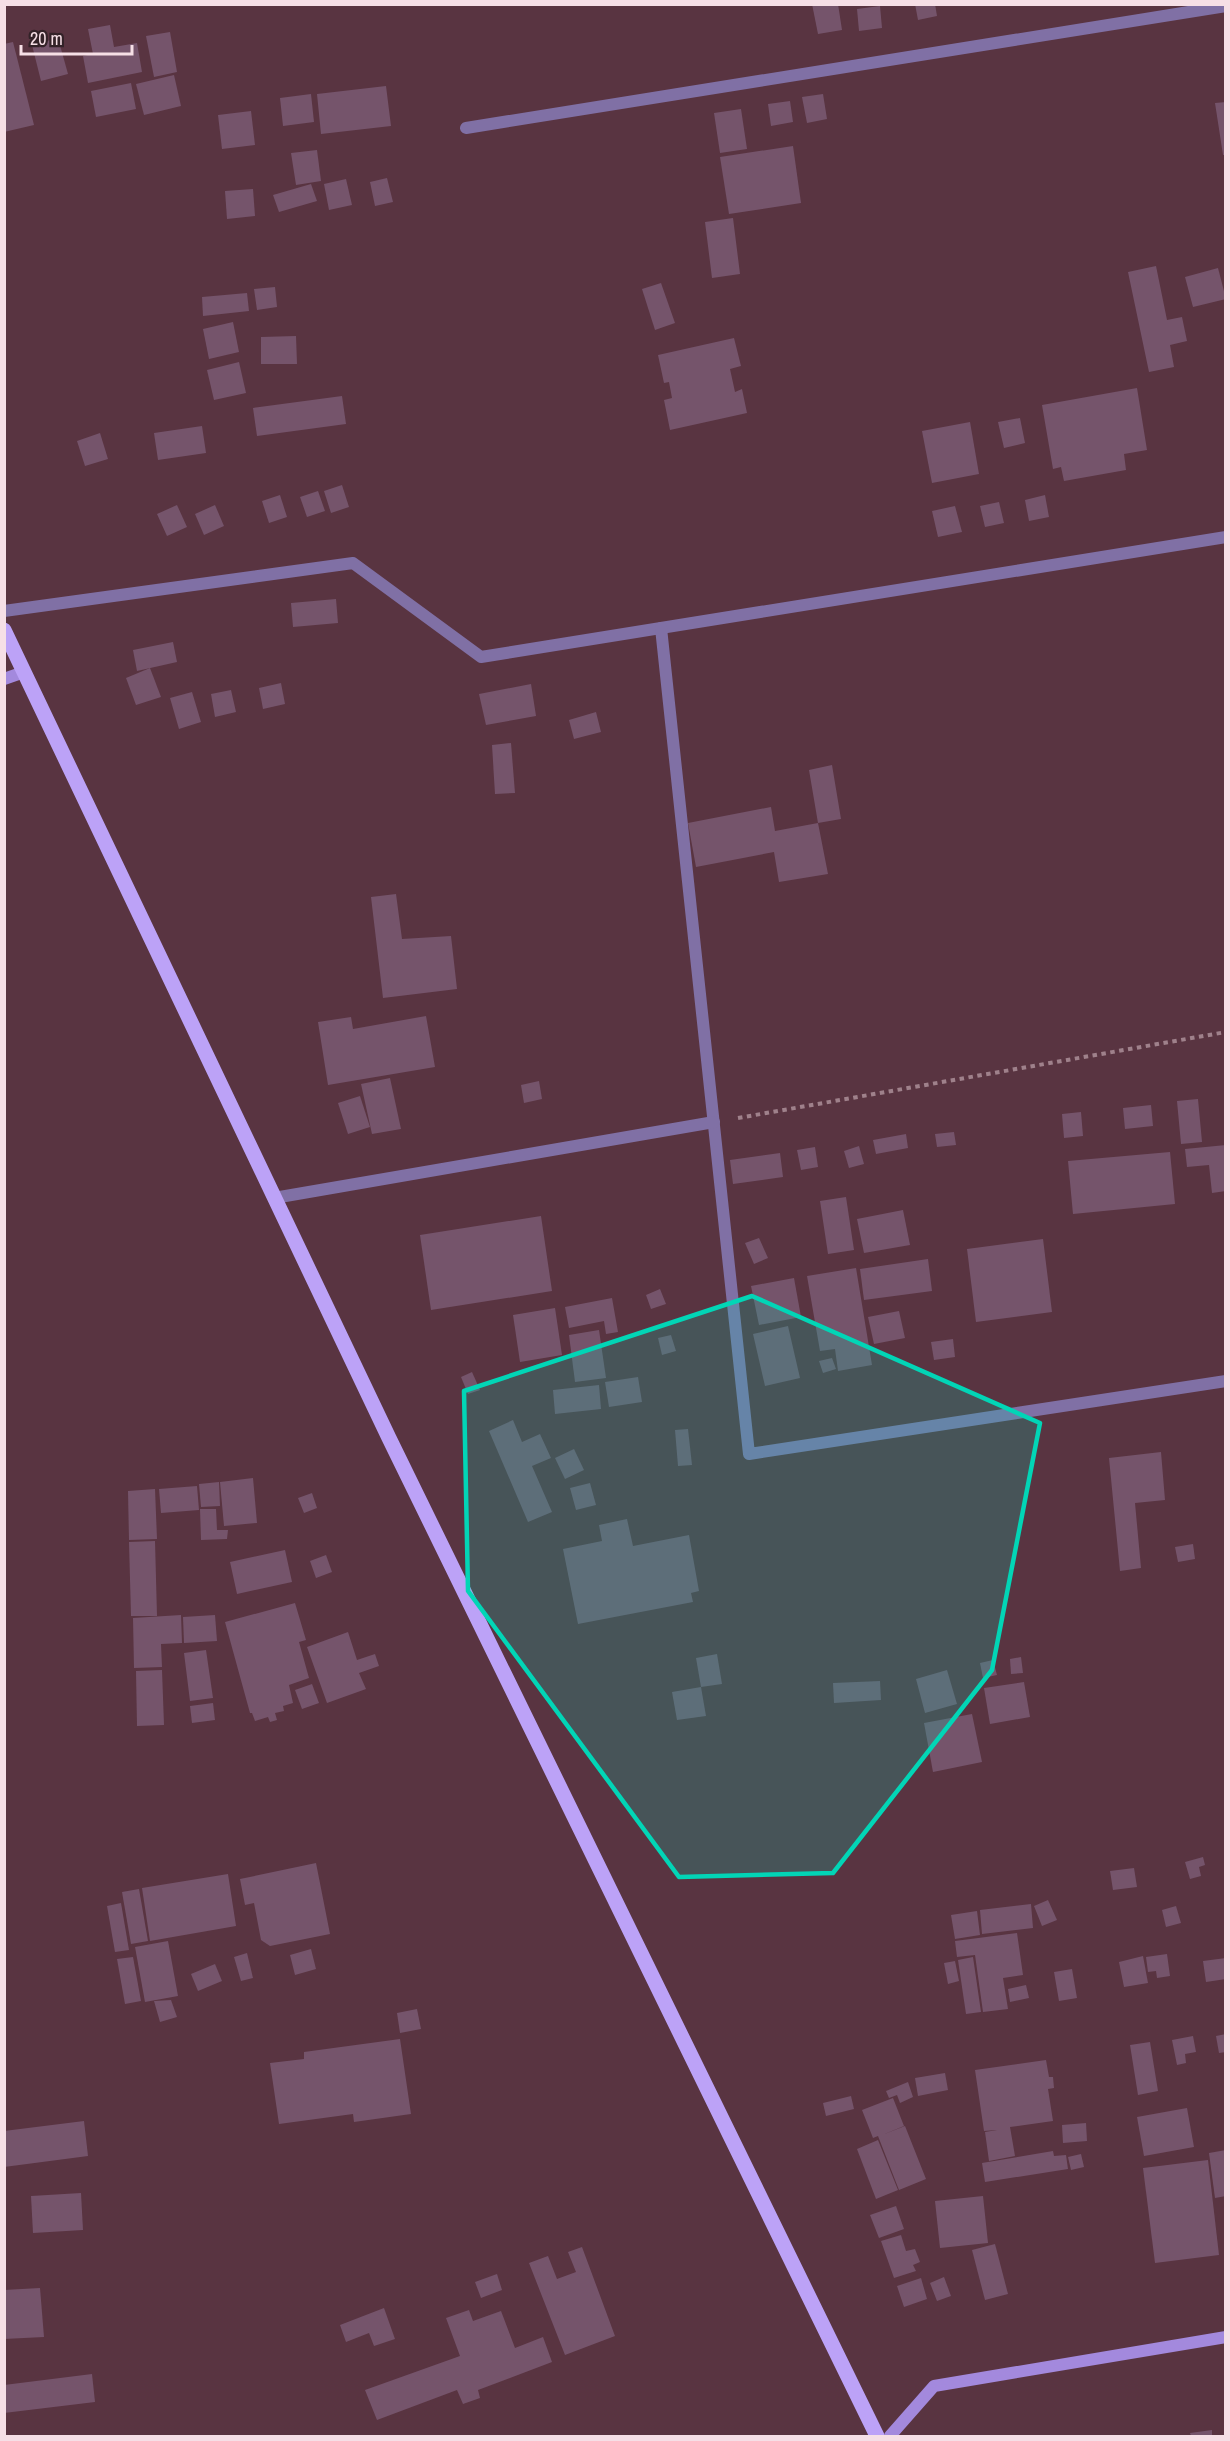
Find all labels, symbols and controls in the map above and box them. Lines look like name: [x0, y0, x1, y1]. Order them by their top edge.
scale bar: [21, 18, 132, 56]
text: 20 m: [30, 26, 63, 51]

